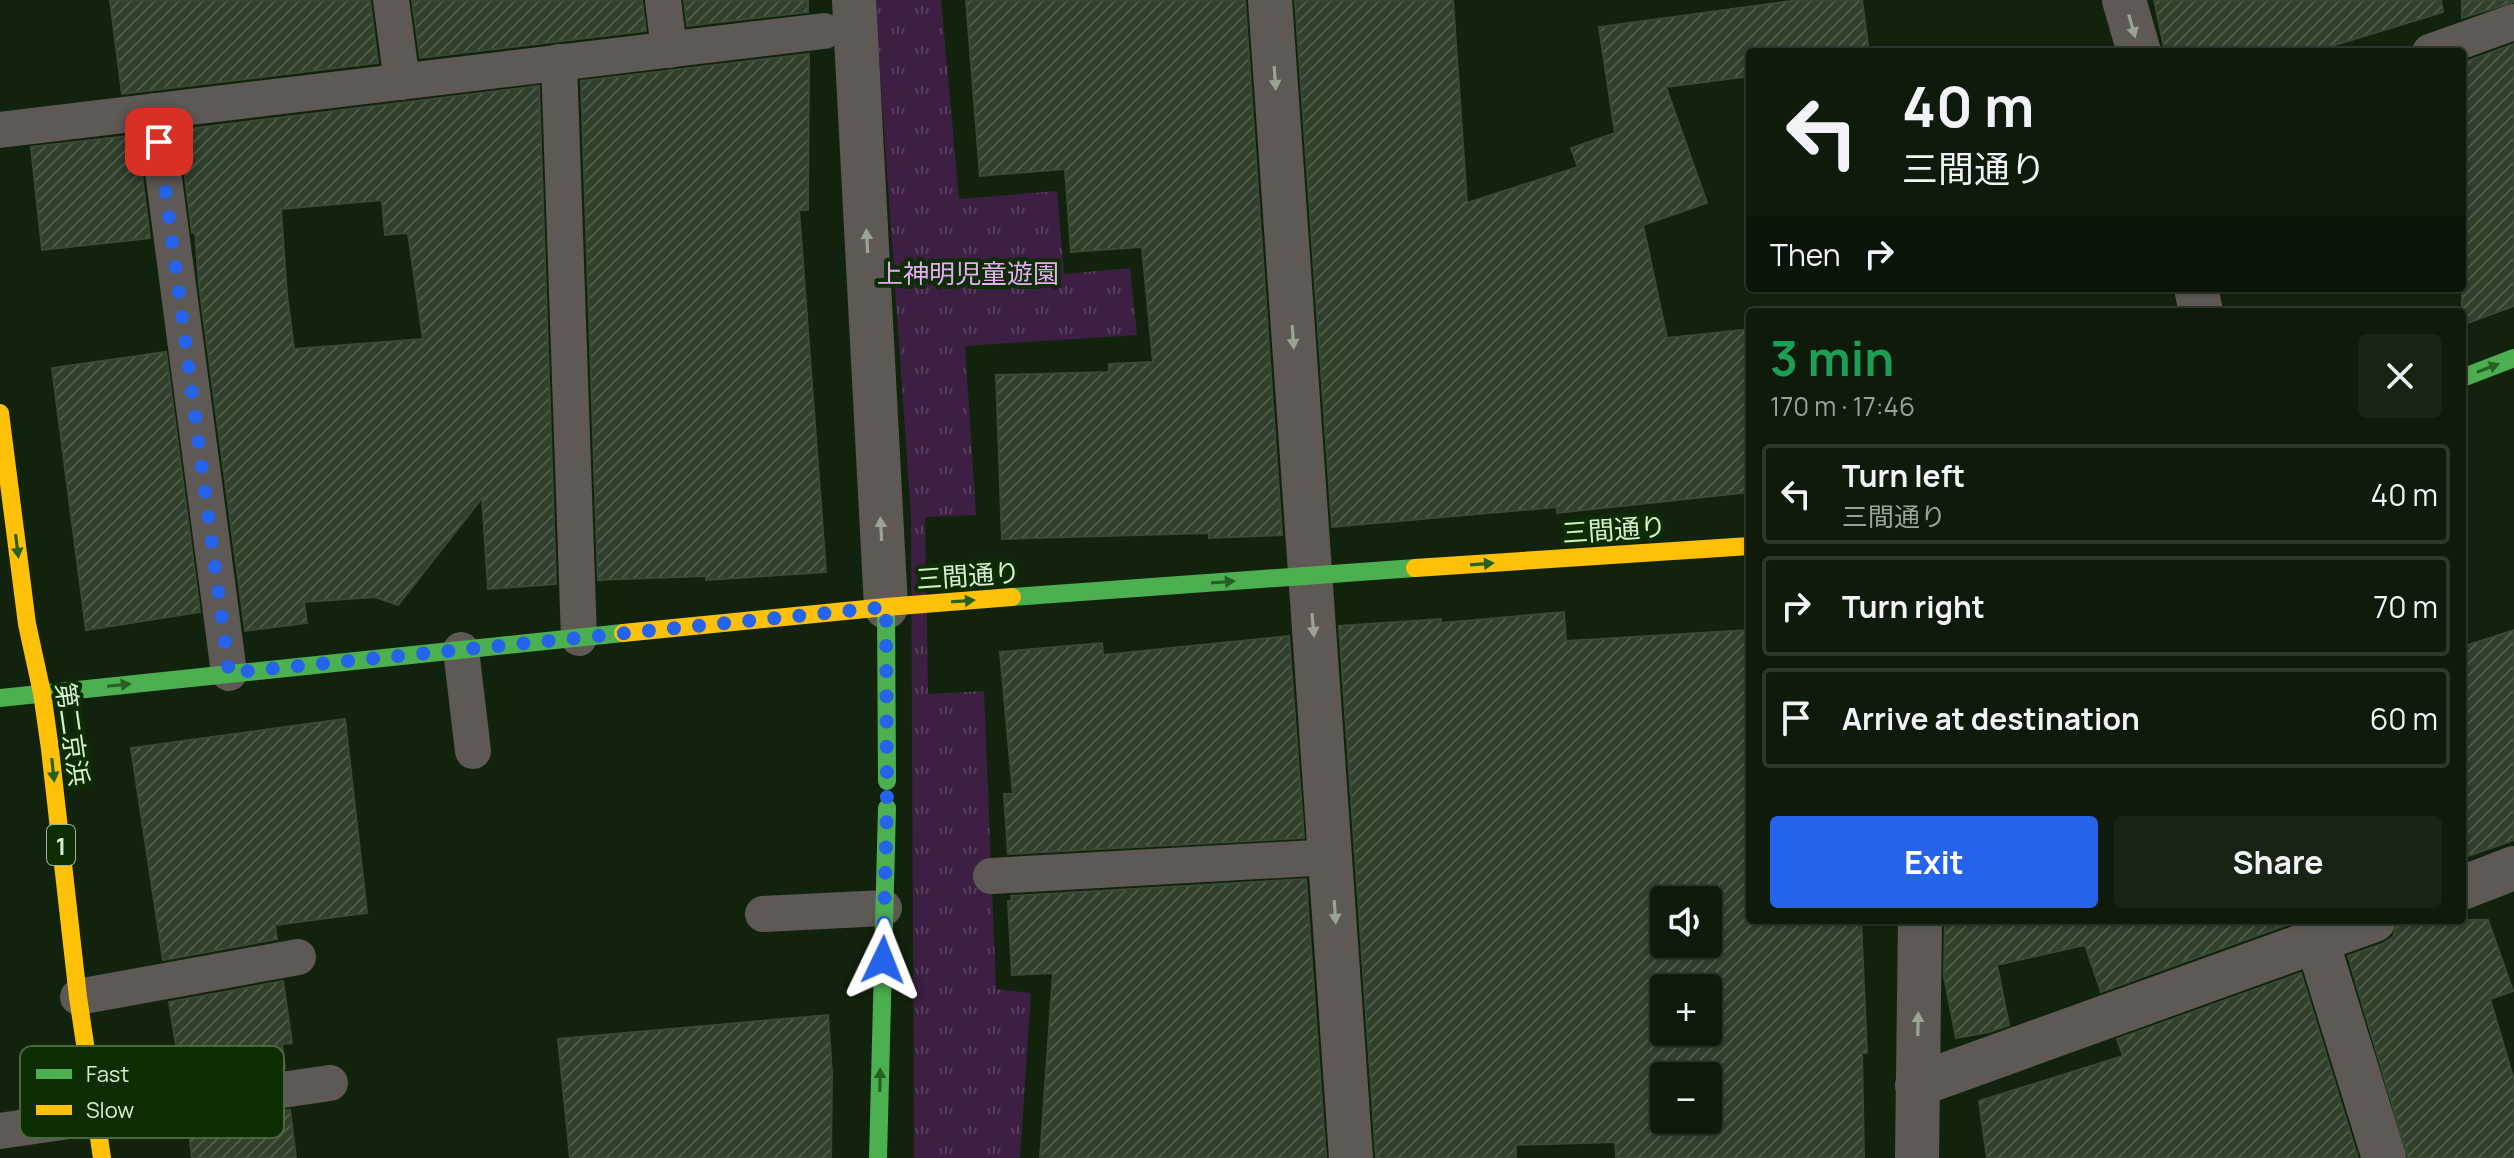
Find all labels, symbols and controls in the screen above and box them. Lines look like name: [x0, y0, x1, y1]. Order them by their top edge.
one-way arrow: [2126, 14, 2139, 38]
one-way arrow: [1269, 66, 1282, 91]
text: 40 m: [1902, 67, 2034, 144]
icon: left: [1770, 80, 1874, 184]
pin: [125, 108, 193, 176]
icon: arrive: [137, 120, 181, 164]
text: 三間通り: [1902, 144, 2046, 193]
one-way arrow: [860, 228, 873, 253]
icon: right: [1857, 232, 1901, 276]
text: Then: [1770, 234, 1841, 275]
park label: 上神明児童遊園: [877, 255, 1059, 291]
one-way arrow: [1286, 325, 1299, 350]
text: 3 min: [1770, 325, 1894, 390]
button: close: [2358, 334, 2442, 418]
one-way arrow: [2476, 361, 2500, 374]
text: 170 m · 17:46: [1770, 388, 1915, 424]
text: Turn left: [1842, 455, 1965, 496]
icon: left: [1774, 472, 1818, 516]
text: 40 m: [2371, 474, 2438, 515]
text: 三間通り: [1842, 498, 1946, 534]
street label: 三間通り: [1561, 507, 1667, 551]
one-way arrow: [875, 516, 888, 541]
one-way arrow: [11, 534, 24, 559]
street label: 三間通り: [915, 553, 1021, 597]
one-way arrow: [1470, 557, 1495, 570]
one-way arrow: [1211, 575, 1236, 588]
icon: right: [1774, 584, 1818, 628]
text: Turn right: [1842, 586, 1985, 627]
text: 70 m: [2373, 586, 2438, 627]
one-way arrow: [951, 594, 976, 607]
one-way arrow: [1307, 612, 1320, 637]
one-way arrow: [107, 678, 132, 691]
street label: 第二京浜: [48, 680, 98, 788]
icon: arrive: [1774, 696, 1818, 740]
text: Arrive at destination: [1842, 698, 2140, 739]
text: 60 m: [2370, 698, 2438, 739]
one-way arrow: [46, 758, 59, 783]
button: Exit: [1770, 816, 2098, 908]
button: Share: [2114, 816, 2442, 908]
road number: 1: [47, 825, 75, 865]
map controls: [1650, 886, 1722, 1134]
button: sound: [1650, 886, 1722, 958]
one-way arrow: [1329, 900, 1342, 925]
position arrow: [841, 918, 925, 1002]
button: +: [1650, 974, 1722, 1046]
one-way arrow: [1912, 1011, 1925, 1036]
legend: [20, 1046, 284, 1138]
text: Fast: [86, 1059, 129, 1089]
button: −: [1650, 1062, 1722, 1134]
one-way arrow: [874, 1067, 886, 1092]
text: Slow: [86, 1095, 134, 1125]

